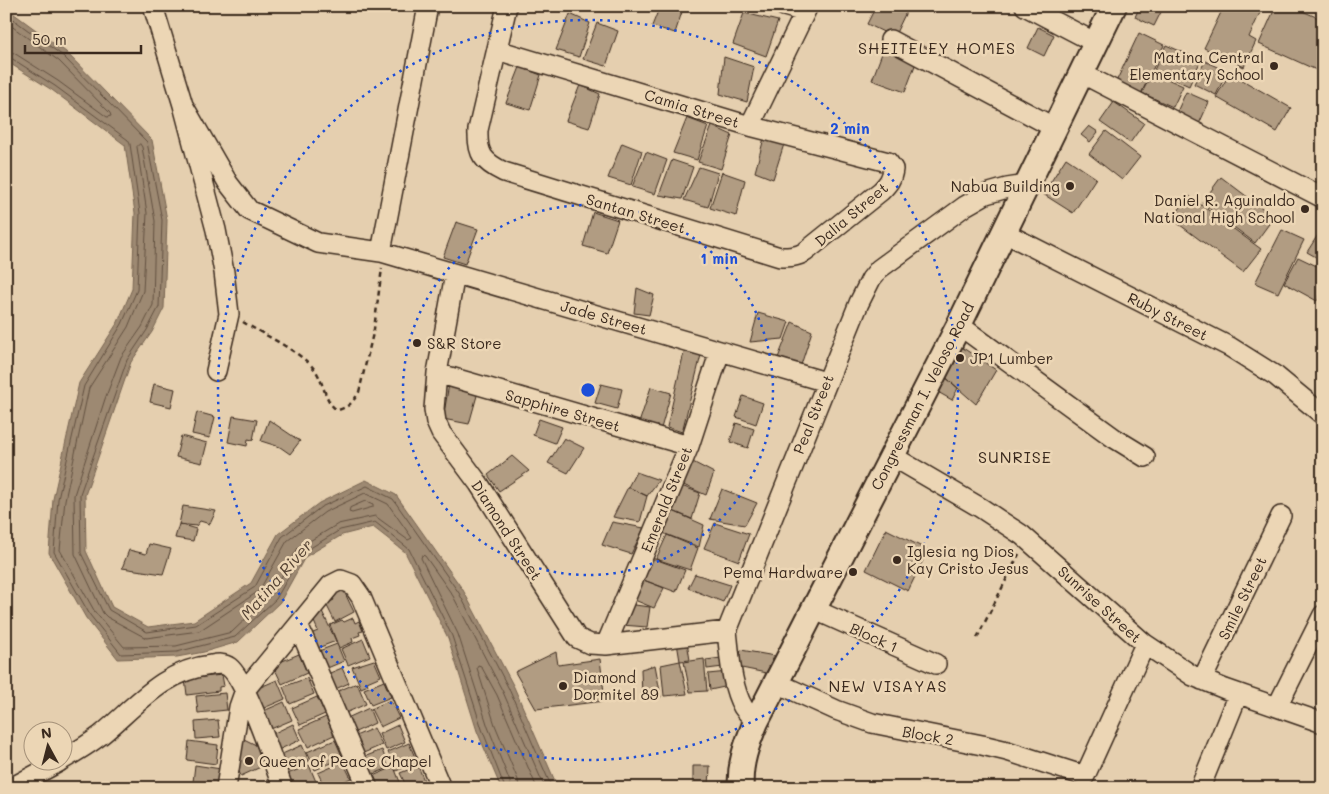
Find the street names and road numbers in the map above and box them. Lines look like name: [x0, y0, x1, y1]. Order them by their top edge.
street label: Camia Street: [642, 84, 742, 132]
street label: Dalia Street: [810, 177, 892, 251]
street label: Santan Street: [584, 188, 688, 238]
street label: Ruby Street: [1124, 287, 1212, 345]
street label: Jade Street: [559, 295, 649, 339]
street label: Congressman I. Veloso Road: [866, 299, 978, 493]
street label: Peal Street: [788, 371, 838, 457]
street label: Sapphire Street: [503, 384, 623, 436]
street label: Emerald Street: [636, 443, 696, 555]
street label: Diamond Street: [467, 476, 547, 584]
street label: Smile Street: [1213, 553, 1271, 643]
street label: Sunrise Street: [1054, 561, 1146, 647]
street label: Block 1: [847, 618, 901, 656]
street label: Block 2: [901, 721, 955, 749]

